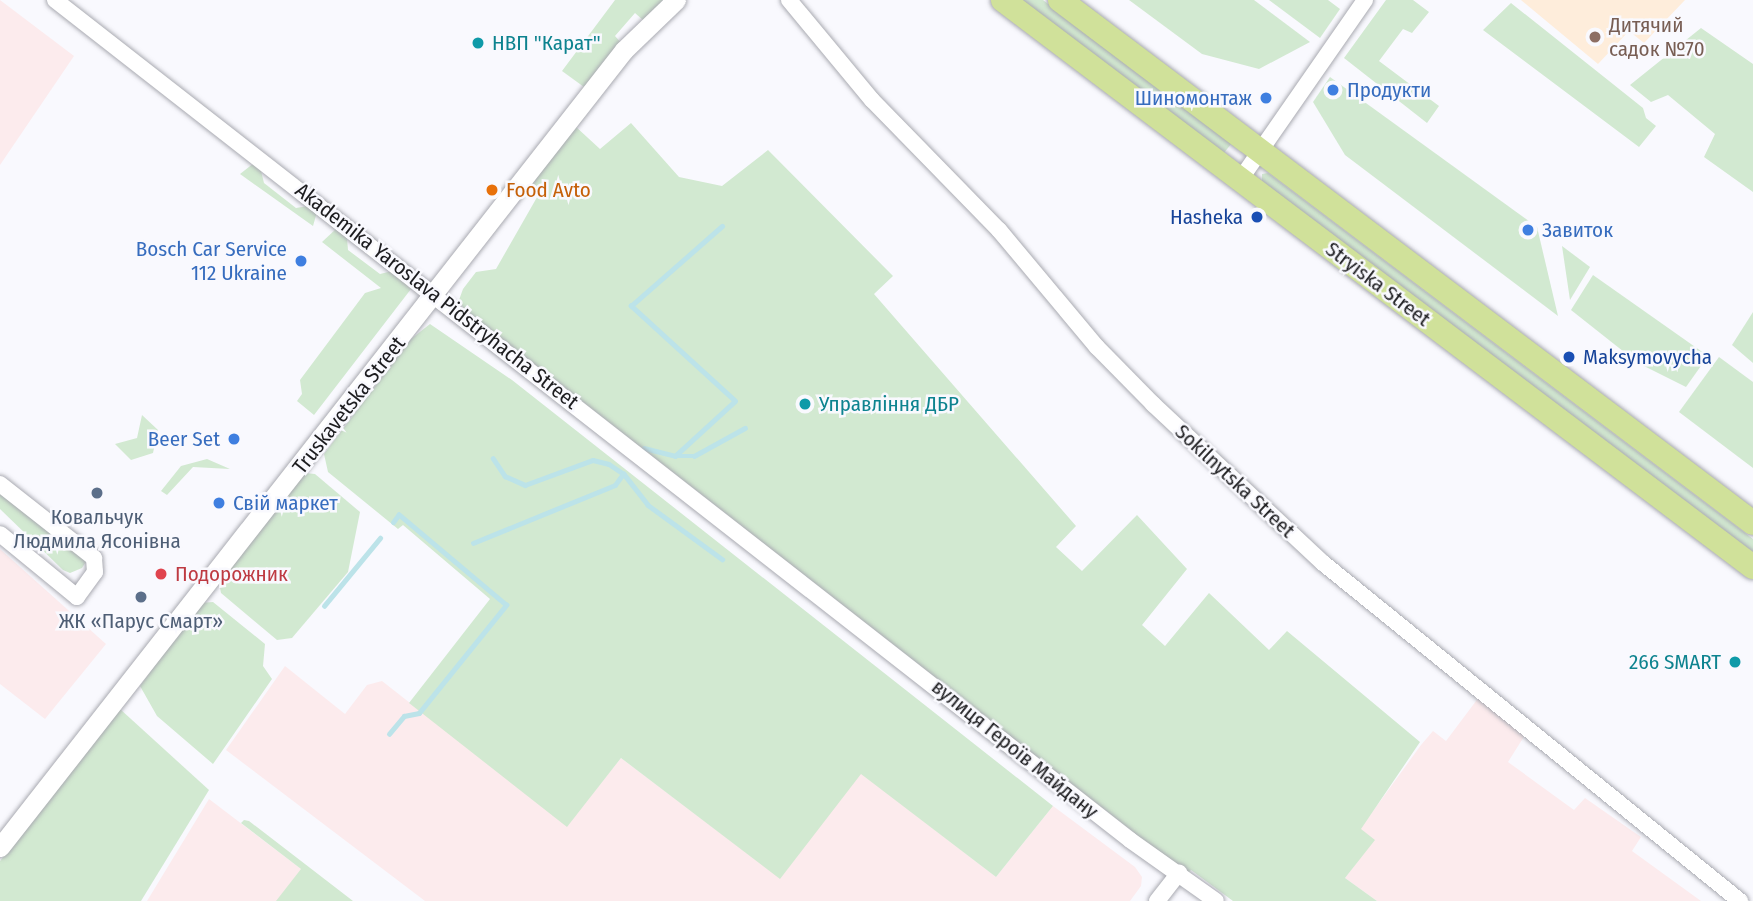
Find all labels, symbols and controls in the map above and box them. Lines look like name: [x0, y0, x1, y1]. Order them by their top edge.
place label: Дитячий садок №70: [1609, 12, 1705, 62]
marker: Дитячий садок №70: [1587, 29, 1603, 45]
place label: НВП "Карат": [492, 30, 601, 56]
marker: НВП "Карат": [470, 35, 486, 51]
place label: Продукти: [1347, 77, 1431, 103]
marker: Продукти: [1325, 82, 1341, 98]
place label: Шиномонтаж: [1135, 85, 1252, 111]
marker: Шиномонтаж: [1258, 90, 1274, 106]
place label: Food Avto: [506, 177, 591, 203]
street label: Akademika Yaroslava Pidstryhacha Street: [290, 178, 584, 414]
marker: Food Avto: [484, 182, 500, 198]
place label: Hasheka: [1170, 204, 1243, 230]
marker: Hasheka: [1249, 209, 1265, 225]
place label: Завиток: [1542, 217, 1613, 243]
marker: Завиток: [1520, 222, 1536, 238]
place label: Bosch Car Service 112 Ukraine: [136, 236, 287, 286]
street label: Stryiska Street: [1321, 236, 1435, 332]
marker: Bosch Car Service 112 Ukraine: [293, 253, 309, 269]
street label: Truskavetska Street: [287, 331, 411, 479]
place label: Maksymovycha: [1583, 344, 1712, 370]
marker: Maksymovycha: [1561, 349, 1577, 365]
place label: Управління ДБР: [819, 391, 959, 417]
marker: Управління ДБР: [797, 396, 813, 412]
street label: Sokilnytska Street: [1170, 419, 1300, 543]
place label: Beer Set: [148, 426, 220, 452]
marker: Beer Set: [226, 431, 242, 447]
marker: Ковальчук Людмила Ясонівна: [89, 485, 105, 501]
place label: Свiй маркет: [233, 490, 338, 516]
marker: Свiй маркет: [211, 495, 227, 511]
place label: Ковальчук Людмила Ясонівна: [13, 504, 181, 554]
place label: Подорожник: [175, 561, 288, 587]
marker: Подорожник: [153, 566, 169, 582]
marker: ЖК «Парус Смарт»: [133, 589, 149, 605]
place label: ЖК «Парус Смарт»: [59, 608, 223, 634]
place label: 266 SMART: [1629, 649, 1721, 675]
marker: 266 SMART: [1727, 654, 1743, 670]
street label: вулиця Героїв Майдану: [927, 674, 1103, 824]

